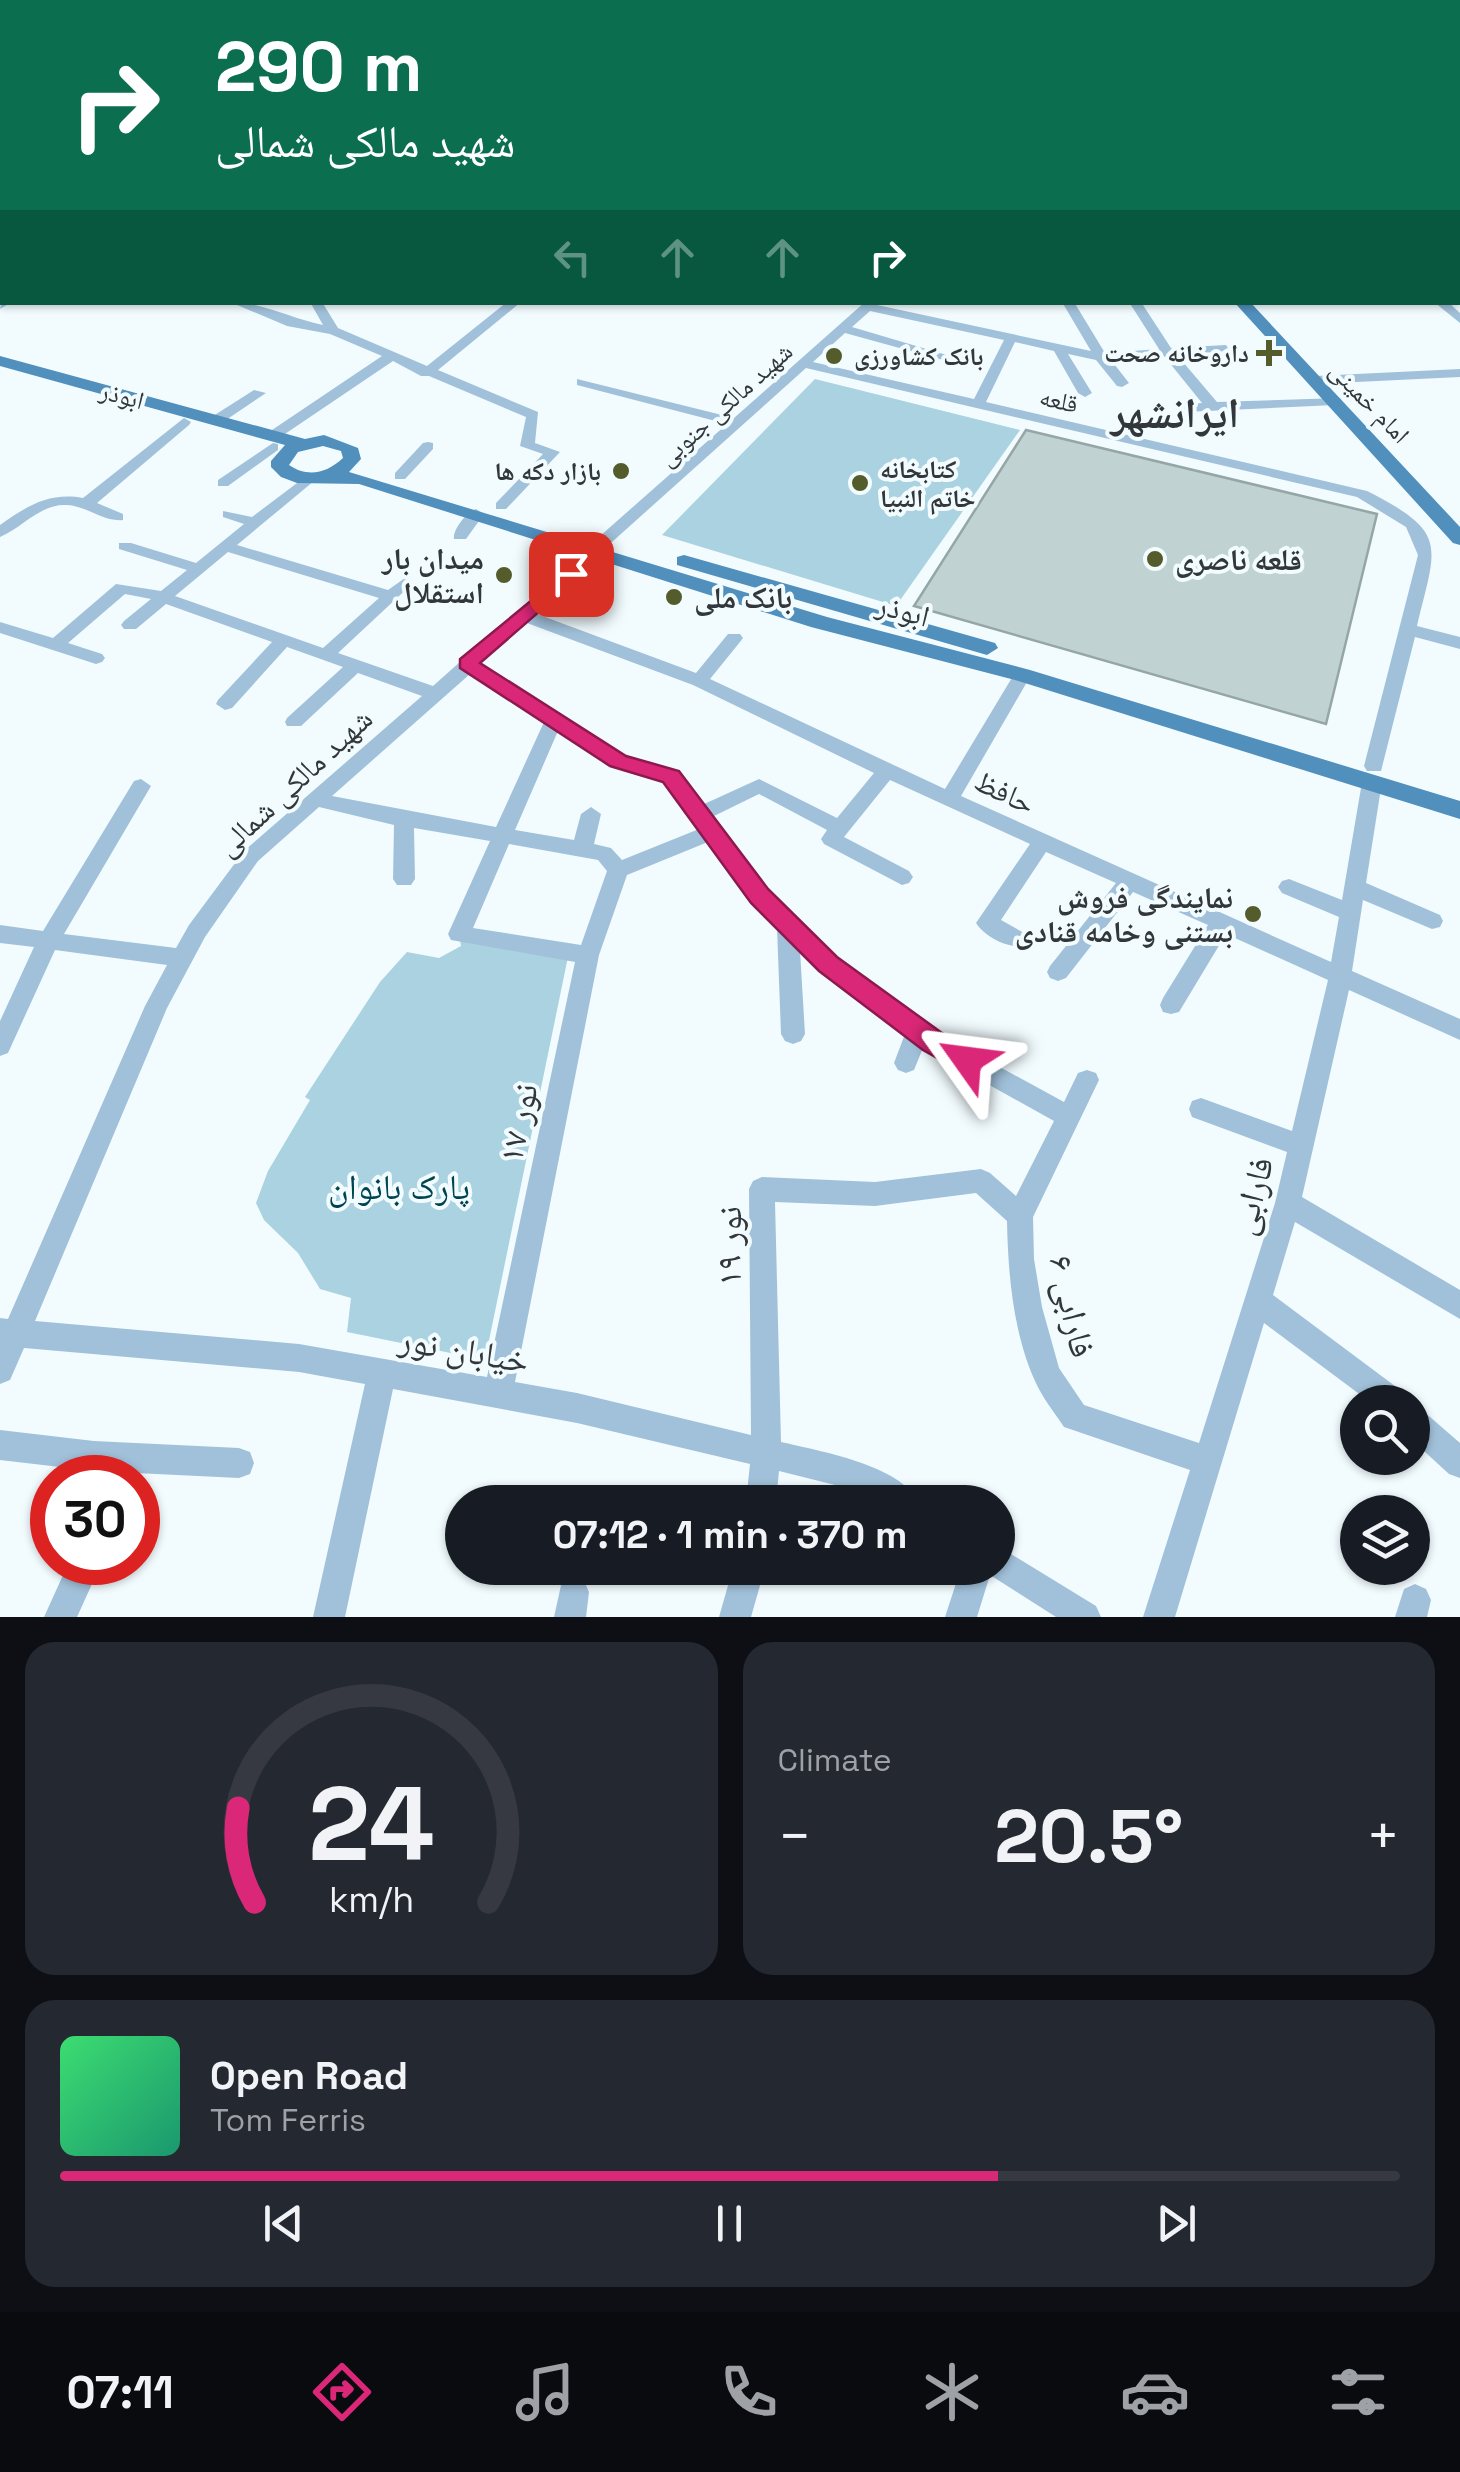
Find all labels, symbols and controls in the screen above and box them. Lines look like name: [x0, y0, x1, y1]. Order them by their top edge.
text: 290 m: [215, 22, 422, 111]
icon: right: [50, 40, 180, 170]
text: شهید مالکی شمالی: [215, 113, 515, 170]
icon: left: [545, 230, 600, 285]
icon: ahead: [650, 230, 705, 285]
icon: ahead: [755, 230, 810, 285]
icon: right: [860, 230, 915, 285]
street label: شهید مالکی جنوبی: [651, 335, 799, 473]
place label: داروخانه صحت: [1104, 337, 1249, 369]
place label: بانک کشاورزی: [854, 340, 983, 372]
marker: داروخانه صحت: [1258, 342, 1280, 364]
marker: بانک کشاورزی: [823, 345, 845, 367]
street label: امام خمینی: [1322, 354, 1417, 451]
street label: ابوذر: [95, 374, 148, 416]
street label: قلعه: [1037, 380, 1081, 420]
district label: ایرانشهر: [1109, 387, 1239, 440]
place label: کتابخانه خاتم النبیا: [880, 453, 976, 515]
place label: بازار دکه ها: [495, 455, 601, 487]
marker: بازار دکه ها: [610, 460, 632, 482]
marker: کتابخانه خاتم النبیا: [849, 472, 871, 494]
pin: [529, 532, 614, 617]
place label: میدان بار استقلال: [380, 539, 484, 612]
place label: قلعه ناصری: [1175, 540, 1302, 579]
icon: arrive: [544, 547, 599, 602]
marker: قلعه ناصری: [1144, 548, 1166, 570]
marker: میدان بار استقلال: [493, 564, 515, 586]
place label: بانک ملی: [694, 578, 792, 617]
street label: ابوذر: [871, 584, 934, 636]
marker: بانک ملی: [663, 586, 685, 608]
street label: شهید مالکی شمالی: [207, 699, 381, 865]
street label: حافظ: [968, 761, 1042, 823]
place label: نمایندگی فروش بستنی وخامه قنادی: [1015, 878, 1233, 951]
marker: نمایندگی فروش بستنی وخامه قنادی: [1242, 903, 1264, 925]
position arrow: [915, 1008, 1019, 1112]
street label: نور ۱۷: [488, 1079, 548, 1167]
street label: فارابی: [1221, 1152, 1283, 1240]
park label: پارک بانوان: [328, 1165, 470, 1209]
street label: نور ۱۹: [707, 1206, 751, 1286]
street label: فارابی ۶: [1039, 1250, 1105, 1362]
street label: خیابان نور: [395, 1317, 532, 1383]
map controls: [1340, 1385, 1430, 1585]
button: search: [1340, 1385, 1430, 1475]
speed limit sign: 30: [30, 1455, 160, 1585]
button: layers: [1340, 1495, 1430, 1585]
text: 07:12 · 1 min · 370 m: [553, 1511, 907, 1559]
text: Climate: [778, 1740, 892, 1780]
text: 24: [308, 1758, 434, 1890]
text: 20.5°: [994, 1788, 1183, 1884]
text: −: [778, 1801, 812, 1871]
text: +: [1366, 1801, 1400, 1871]
text: km/h: [329, 1877, 414, 1922]
text: Open Road: [210, 2052, 408, 2100]
text: Tom Ferris: [210, 2100, 366, 2140]
icon: previous: [256, 2196, 311, 2251]
icon: pause: [702, 2196, 757, 2251]
icon: next: [1149, 2196, 1204, 2251]
icon: directions: [307, 2357, 377, 2427]
icon: music: [510, 2357, 580, 2427]
icon: phone: [714, 2357, 784, 2427]
icon: climate: [917, 2357, 987, 2427]
icon: car: [1120, 2357, 1190, 2427]
icon: filters: [1323, 2357, 1393, 2427]
text: 07:11: [67, 2364, 174, 2421]

